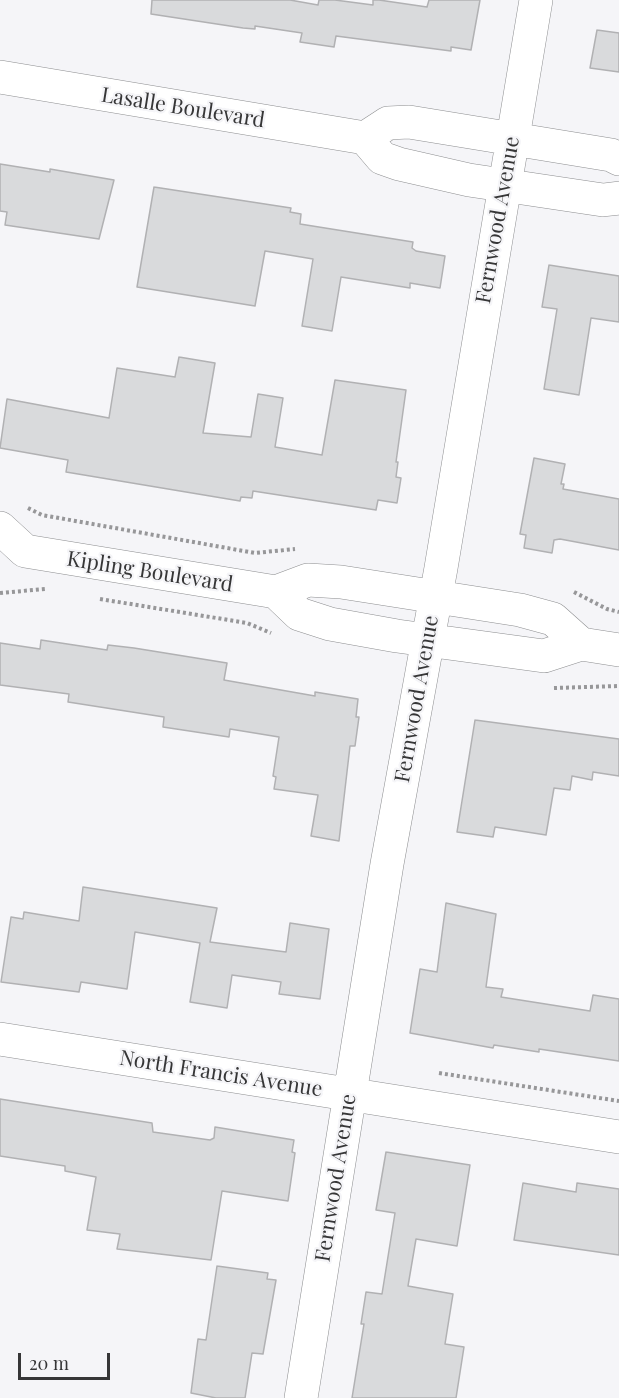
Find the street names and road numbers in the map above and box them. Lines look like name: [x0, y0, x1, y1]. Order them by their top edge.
street label: Lasalle Boulevard: [99, 83, 267, 133]
street label: Fernwood Avenue: [471, 134, 525, 306]
street label: Kipling Boulevard: [65, 546, 235, 598]
street label: Fernwood Avenue: [390, 613, 444, 785]
street label: North Francis Avenue: [118, 1046, 324, 1102]
street label: Fernwood Avenue: [310, 1092, 362, 1264]

